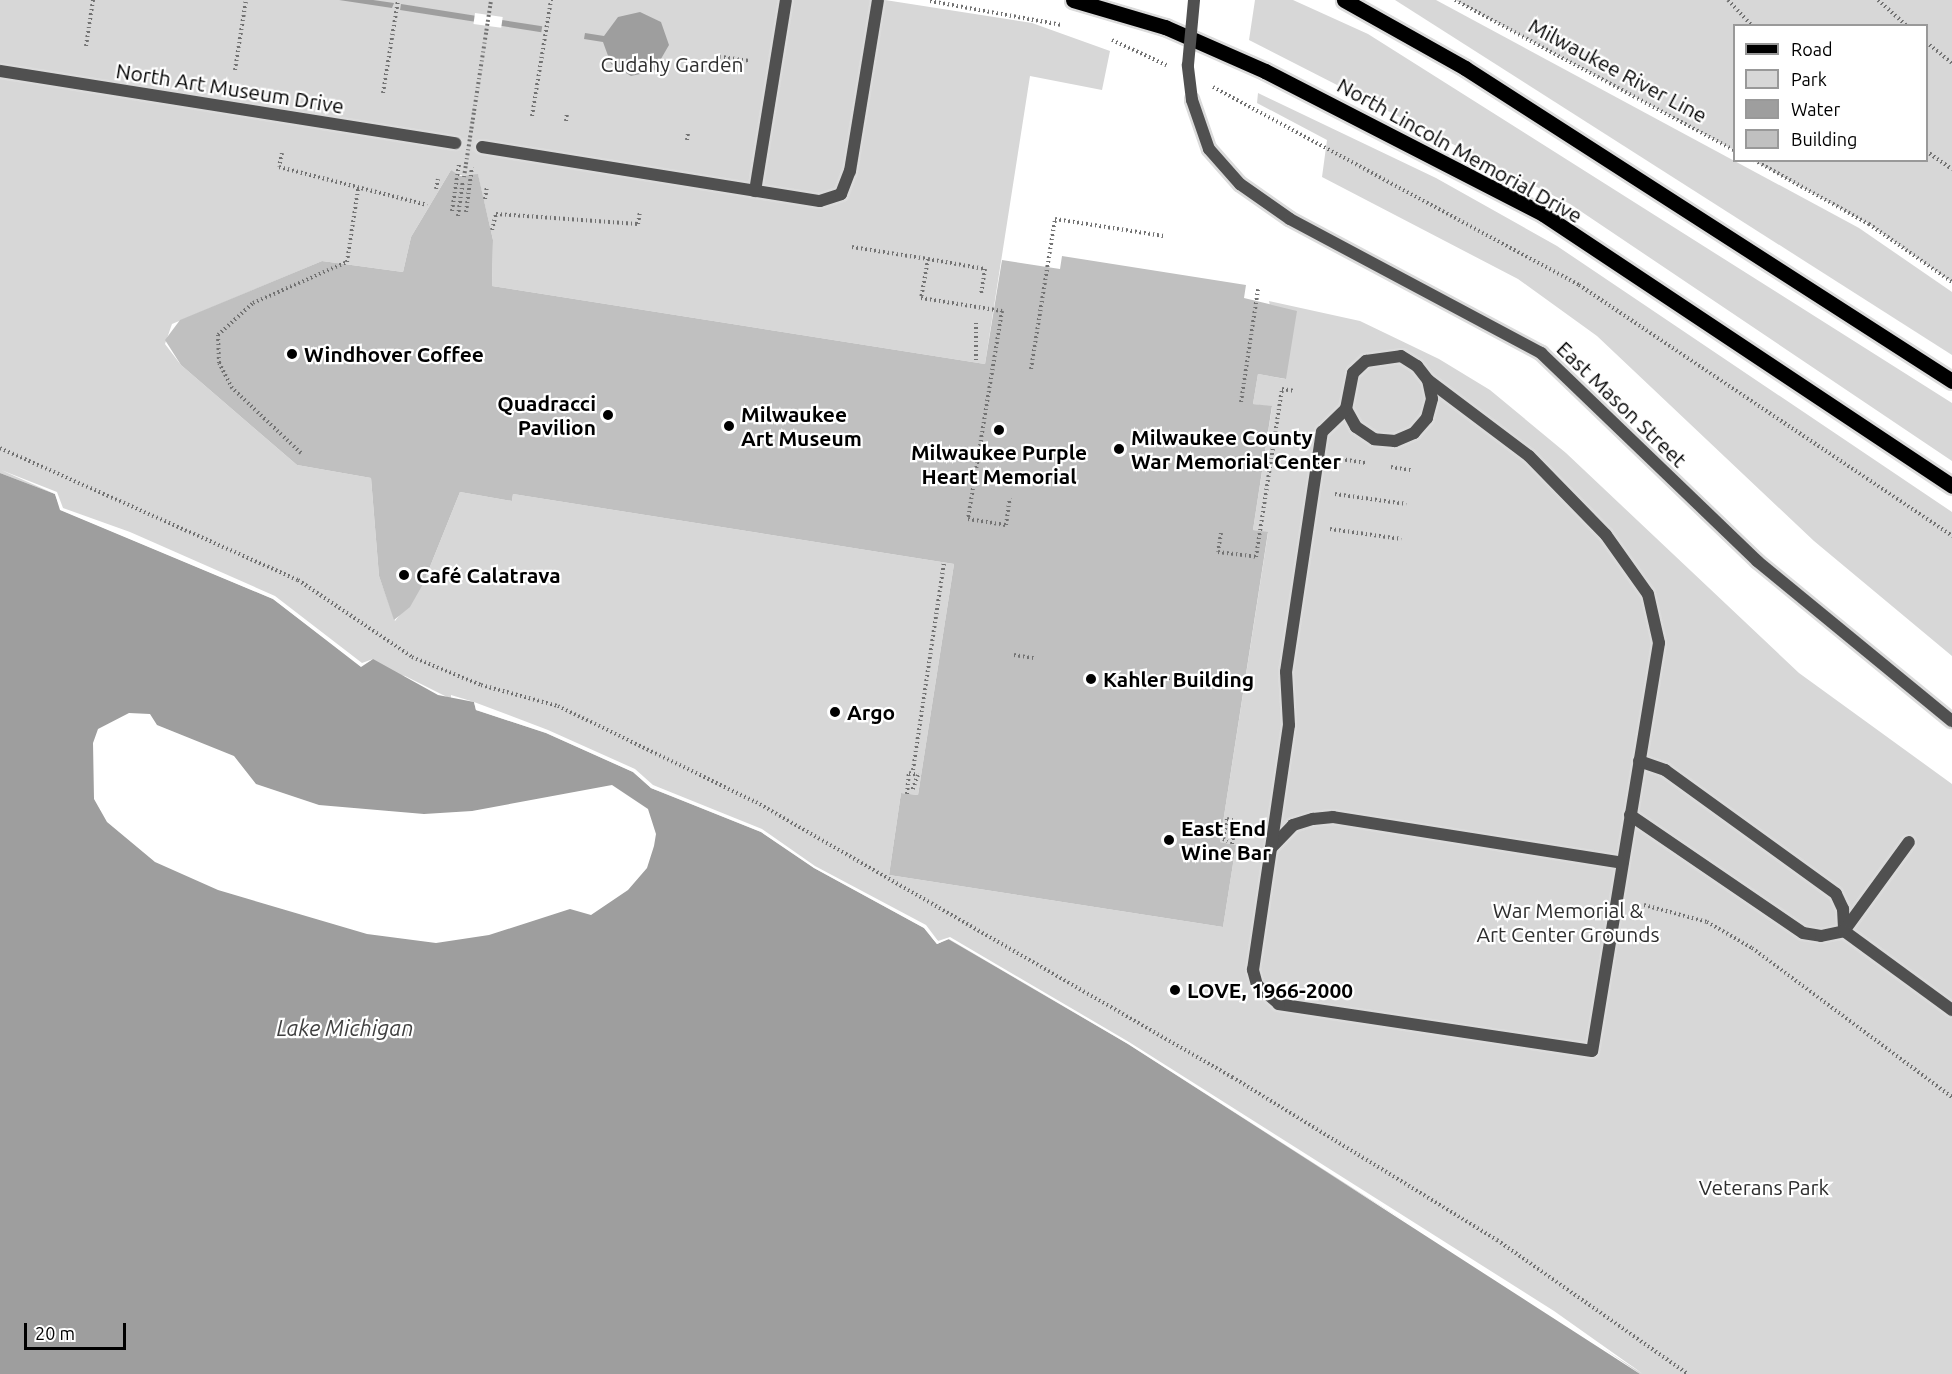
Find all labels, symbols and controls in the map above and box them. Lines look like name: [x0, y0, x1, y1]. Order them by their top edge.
street label: Milwaukee River Line: [1525, 12, 1711, 128]
legend: [1733, 24, 1928, 162]
text: Road: [1791, 39, 1833, 59]
park label: Cudahy Garden: [601, 51, 743, 77]
street label: North Art Museum Drive: [114, 58, 346, 118]
text: Park: [1791, 69, 1827, 89]
street label: North Lincoln Memorial Drive: [1333, 72, 1587, 228]
text: Water: [1791, 99, 1840, 119]
text: Building: [1791, 129, 1857, 149]
street label: East Mason Street: [1552, 336, 1692, 472]
place label: Windhover Coffee: [304, 341, 484, 367]
marker: Windhover Coffee: [285, 347, 299, 361]
place label: Quadracci Pavilion: [497, 390, 596, 440]
place label: Milwaukee Art Museum: [741, 401, 862, 451]
marker: Quadracci Pavilion: [601, 408, 615, 422]
marker: Milwaukee Art Museum: [722, 419, 736, 433]
marker: Milwaukee Purple Heart Memorial: [992, 423, 1006, 437]
place label: Milwaukee County War Memorial Center: [1131, 424, 1341, 474]
place label: Milwaukee Purple Heart Memorial: [911, 439, 1087, 489]
marker: Milwaukee County War Memorial Center: [1112, 442, 1126, 456]
place label: Café Calatrava: [416, 562, 561, 588]
marker: Café Calatrava: [397, 568, 411, 582]
place label: Kahler Building: [1103, 666, 1254, 692]
marker: Kahler Building: [1084, 672, 1098, 686]
place label: Argo: [847, 699, 895, 725]
marker: Argo: [828, 705, 842, 719]
place label: East End Wine Bar: [1181, 815, 1271, 865]
marker: East End Wine Bar: [1162, 833, 1176, 847]
park label: War Memorial & Art Center Grounds: [1476, 897, 1660, 947]
place label: LOVE, 1966-2000: [1187, 977, 1353, 1003]
marker: LOVE, 1966-2000: [1168, 983, 1182, 997]
water label: Lake Michigan: [277, 1015, 413, 1041]
park label: Veterans Park: [1699, 1174, 1829, 1200]
scale bar: [27, 1311, 129, 1349]
text: 20 m: [35, 1323, 75, 1343]

